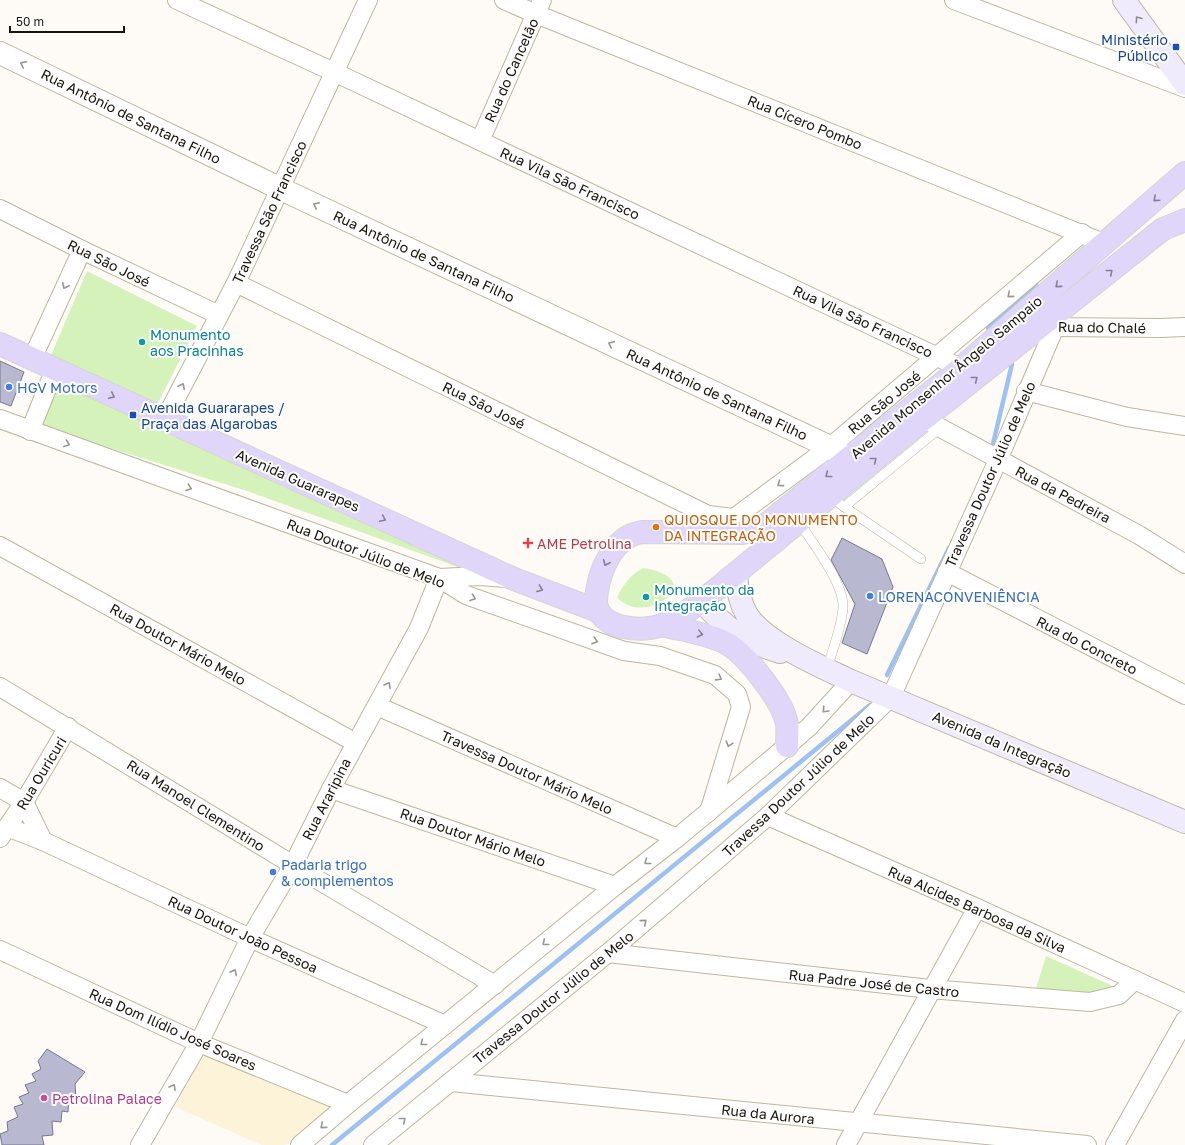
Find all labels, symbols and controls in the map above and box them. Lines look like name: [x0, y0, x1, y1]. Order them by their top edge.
scale bar: [10, 8, 124, 34]
text: 50 m: [16, 14, 44, 29]
street label: Rua do Cancelão: [480, 15, 542, 125]
one-way arrow: [1136, 16, 1143, 23]
place label: Ministério Público: [1101, 31, 1168, 64]
marker: Ministério Público: [1171, 42, 1181, 52]
one-way arrow: [19, 61, 27, 69]
street label: Rua Antônio de Santana Filho: [38, 65, 224, 167]
street label: Rua Cícero Pombo: [745, 91, 865, 153]
street label: Travessa São Francisco: [228, 138, 310, 286]
street label: Rua Vila São Francisco: [498, 143, 642, 223]
one-way arrow: [1153, 195, 1161, 202]
one-way arrow: [313, 202, 321, 210]
street label: Rua Antônio de Santana Filho: [331, 206, 517, 306]
street label: Rua São José: [65, 236, 153, 290]
one-way arrow: [1105, 269, 1112, 276]
one-way arrow: [1055, 280, 1063, 287]
street label: Rua Vila São Francisco: [791, 281, 935, 361]
one-way arrow: [62, 282, 70, 289]
one-way arrow: [1007, 290, 1015, 297]
street label: Avenida Monsenhor Ângelo Sampaio: [847, 292, 1045, 462]
street label: Rua do Chalé: [1058, 318, 1146, 336]
place label: Monumento aos Pracinhas: [150, 326, 244, 359]
marker: Monumento aos Pracinhas: [137, 337, 147, 347]
one-way arrow: [608, 341, 616, 349]
street label: Rua Antônio de Santana Filho: [624, 344, 810, 444]
street label: Rua São José: [844, 367, 924, 437]
one-way arrow: [971, 377, 978, 384]
street label: Rua São José: [440, 378, 528, 432]
place label: HGV Motors: [17, 379, 97, 396]
street label: Travessa Doutor Júlio de Melo: [941, 379, 1039, 569]
marker: HGV Motors: [4, 382, 14, 392]
one-way arrow: [177, 383, 185, 390]
one-way arrow: [107, 391, 115, 399]
place label: Avenida Guararapes / Praça das Algarobas: [141, 399, 285, 432]
marker: Avenida Guararapes / Praça das Algarobas: [128, 410, 138, 420]
one-way arrow: [64, 439, 71, 448]
street label: Avenida Guararapes: [234, 445, 362, 515]
one-way arrow: [869, 458, 876, 465]
street label: Rua da Pedreira: [1013, 462, 1113, 526]
one-way arrow: [826, 470, 833, 477]
one-way arrow: [777, 479, 784, 487]
one-way arrow: [186, 483, 193, 492]
place label: QUIOSQUE DO MONUMENTO DA INTEGRAÇÃO: [664, 511, 858, 544]
one-way arrow: [379, 514, 386, 522]
street label: Rua Doutor Júlio de Melo: [284, 515, 448, 591]
marker: QUIOSQUE DO MONUMENTO DA INTEGRAÇÃO: [651, 522, 661, 532]
place label: AME Petrolina: [537, 535, 632, 552]
marker: AME Petrolina: [522, 537, 534, 549]
one-way arrow: [603, 559, 611, 567]
place label: Monumento da Integração: [654, 581, 755, 614]
one-way arrow: [537, 584, 544, 592]
place label: LORENACONVENIÊNCIA: [878, 588, 1040, 605]
marker: LORENACONVENIÊNCIA: [865, 591, 875, 601]
marker: Monumento da Integração: [641, 592, 651, 602]
one-way arrow: [469, 593, 476, 601]
street label: Rua Doutor Mário Melo: [107, 600, 249, 688]
street label: Rua do Concreto: [1034, 612, 1140, 678]
one-way arrow: [696, 629, 703, 638]
one-way arrow: [592, 636, 599, 645]
one-way arrow: [715, 673, 722, 681]
one-way arrow: [383, 682, 391, 689]
one-way arrow: [822, 705, 830, 713]
street label: Avenida da Integração: [930, 707, 1074, 781]
street label: Travessa Doutor Júlio de Melo: [719, 710, 877, 860]
street label: Travessa Doutor Mário Melo: [439, 726, 615, 818]
street label: Rua Ouricuri: [12, 733, 70, 813]
one-way arrow: [725, 740, 734, 747]
street label: Rua Araripina: [298, 755, 354, 843]
street label: Rua Manoel Clementino: [124, 756, 268, 854]
street label: Rua Doutor Mário Melo: [398, 804, 548, 870]
place label: Padaria trigo & complementos: [281, 856, 394, 889]
one-way arrow: [644, 857, 651, 864]
street label: Rua Alcides Barbosa da Silva: [886, 862, 1068, 956]
marker: Padaria trigo & complementos: [268, 867, 278, 877]
street label: Rua Doutor João Pessoa: [166, 892, 320, 976]
one-way arrow: [639, 920, 647, 927]
street label: Travessa Doutor Júlio de Melo: [469, 927, 637, 1067]
one-way arrow: [543, 939, 550, 946]
street label: Rua Padre José de Castro: [788, 966, 960, 1000]
one-way arrow: [229, 969, 237, 976]
street label: Rua Dom Ilídio José Soares: [87, 984, 259, 1074]
one-way arrow: [420, 1038, 427, 1045]
one-way arrow: [169, 1084, 176, 1091]
place label: Petrolina Palace: [52, 1090, 162, 1107]
marker: Petrolina Palace: [39, 1093, 49, 1103]
street label: Rua da Aurora: [721, 1101, 815, 1127]
one-way arrow: [399, 1118, 406, 1125]
one-way arrow: [320, 1121, 327, 1128]

